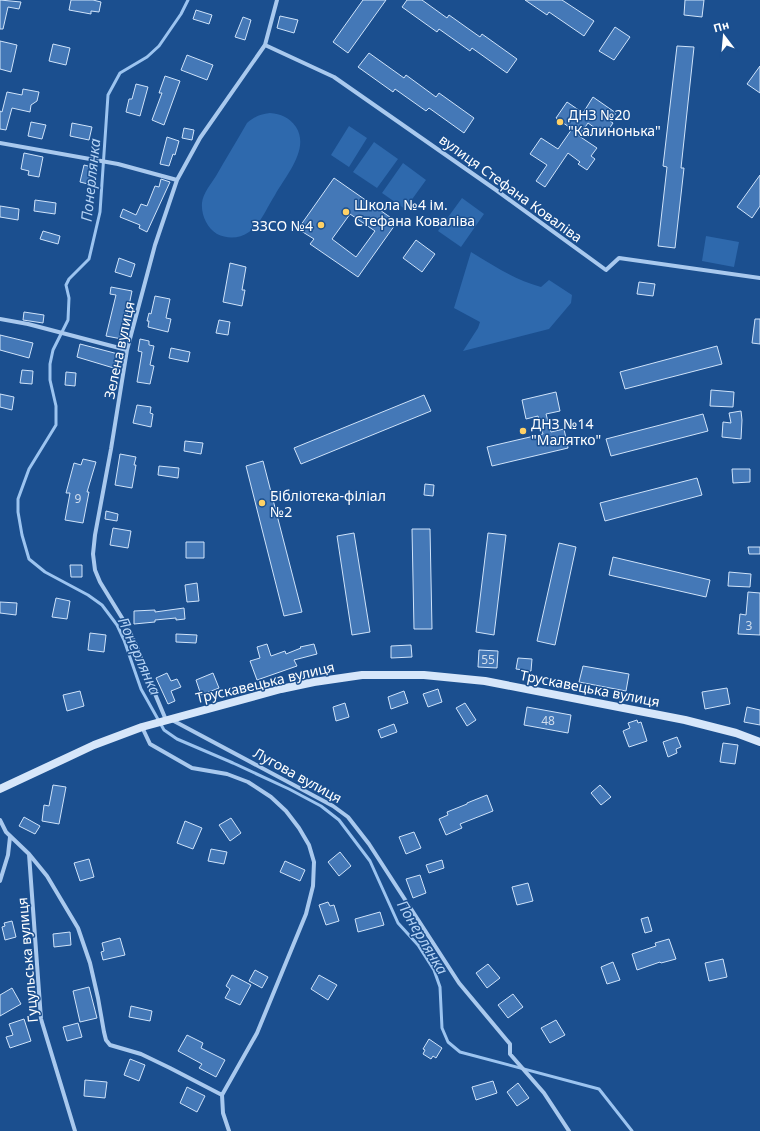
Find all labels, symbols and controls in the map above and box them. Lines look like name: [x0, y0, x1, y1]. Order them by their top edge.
north arrow: [704, 16, 744, 56]
text: Пн: [712, 17, 731, 35]
place label: ДНЗ №20 "Калинонька": [568, 105, 661, 140]
marker: ДНЗ №20 "Калинонька": [555, 117, 565, 127]
street label: вулиця Стефана Коваліва: [436, 130, 586, 246]
water label: Понерлянка: [76, 137, 104, 223]
place label: Школа №4 ім. Стефана Коваліва: [354, 195, 475, 230]
marker: Школа №4 ім. Стефана Коваліва: [341, 207, 351, 217]
place label: ЗЗСО №4: [252, 216, 313, 235]
marker: ЗЗСО №4: [316, 220, 326, 230]
street label: Зелена вулиця: [99, 299, 139, 401]
place label: ДНЗ №14 "Малятко": [531, 414, 601, 449]
marker: ДНЗ №14 "Малятко": [518, 426, 528, 436]
place label: Бібліотека-філіал №2: [270, 486, 386, 521]
house number: 9: [75, 490, 82, 507]
marker: Бібліотека-філіал №2: [257, 498, 267, 508]
water label: Понерлянка: [114, 614, 166, 699]
house number: 3: [746, 617, 753, 634]
house number: 55: [481, 651, 495, 668]
street label: Трускавецька вулиця: [194, 657, 336, 707]
street label: Трускавецька вулиця: [518, 665, 662, 711]
house number: 48: [541, 712, 555, 729]
street label: Лугова вулиця: [250, 743, 346, 807]
water label: Понерлянка: [393, 896, 453, 978]
street label: Гуцульська вулиця: [12, 897, 42, 1023]

